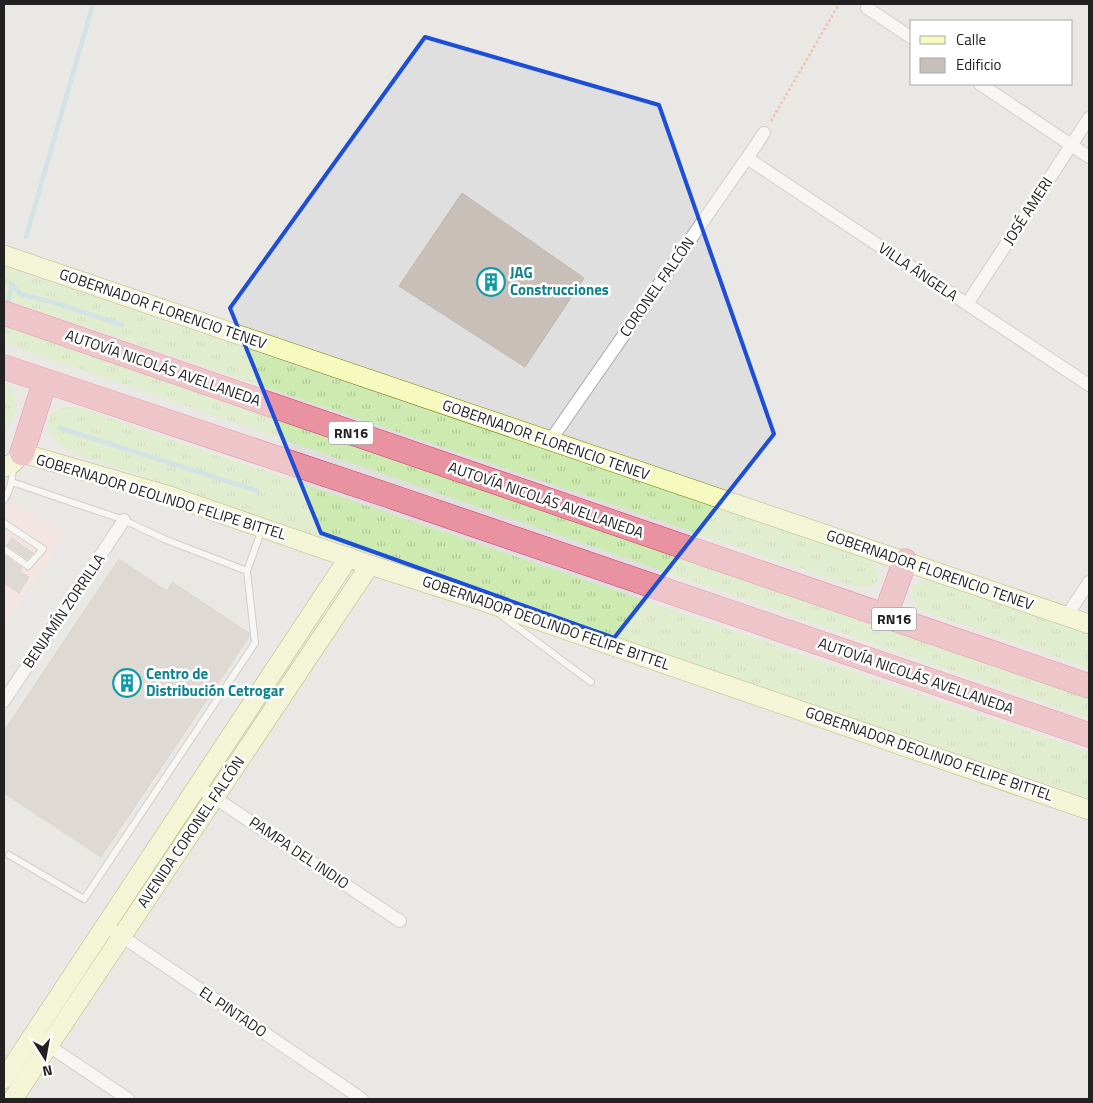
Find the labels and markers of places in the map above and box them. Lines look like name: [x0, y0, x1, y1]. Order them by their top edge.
place label: JAG Construcciones: [510, 261, 609, 301]
building icon: JAG Construcciones: [476, 267, 506, 297]
place label: Centro de Distribución Cetrogar: [146, 662, 284, 702]
building icon: Centro de Distribución Cetrogar: [112, 668, 142, 698]

